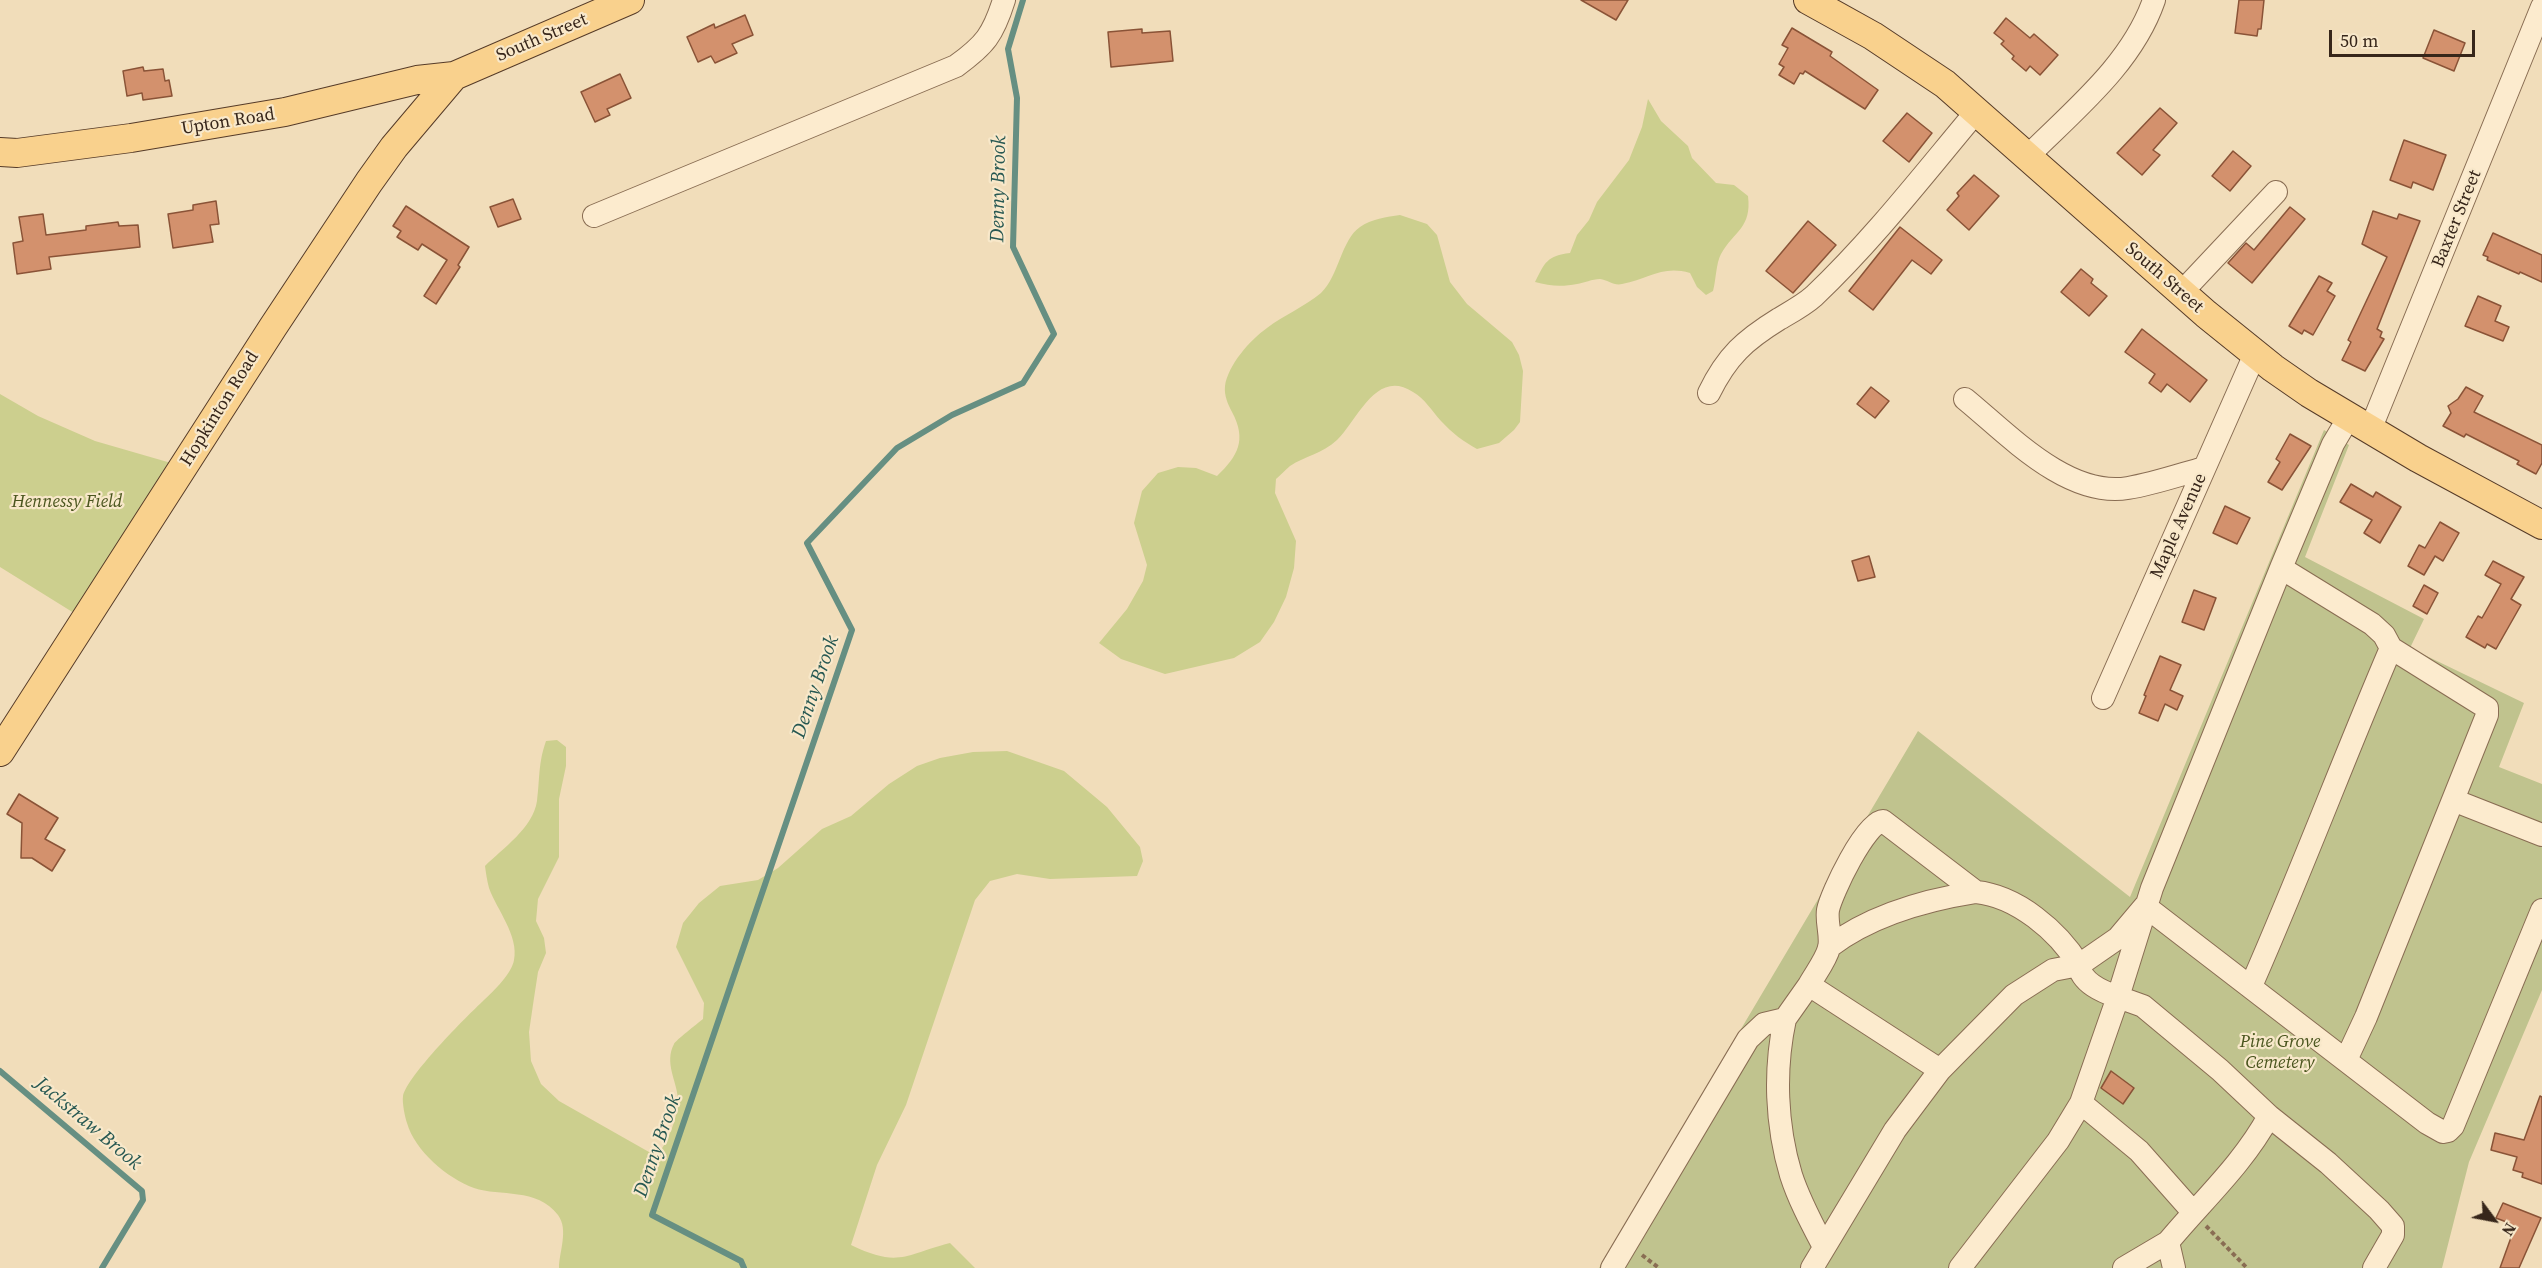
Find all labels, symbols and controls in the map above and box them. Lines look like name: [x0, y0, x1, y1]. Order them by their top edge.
street label: South Street: [493, 9, 591, 67]
scale bar: [2332, 18, 2478, 56]
text: 50 m: [2340, 28, 2378, 53]
street label: Upton Road: [180, 104, 276, 140]
water label: Denny Brook: [986, 135, 1012, 243]
street label: Baxter Street: [2428, 167, 2486, 271]
street label: South Street: [2120, 238, 2208, 318]
street label: Hopkinton Road: [176, 348, 264, 470]
street label: Maple Avenue: [2146, 470, 2212, 582]
park label: Hennessy Field: [12, 491, 122, 513]
water label: Denny Brook: [787, 633, 845, 741]
park label: Pine Grove Cemetery: [2240, 1031, 2320, 1074]
water label: Jackstraw Brook: [30, 1072, 146, 1176]
water label: Denny Brook: [629, 1092, 687, 1200]
north arrow: [2464, 1190, 2524, 1250]
text: N: [2497, 1219, 2522, 1240]

